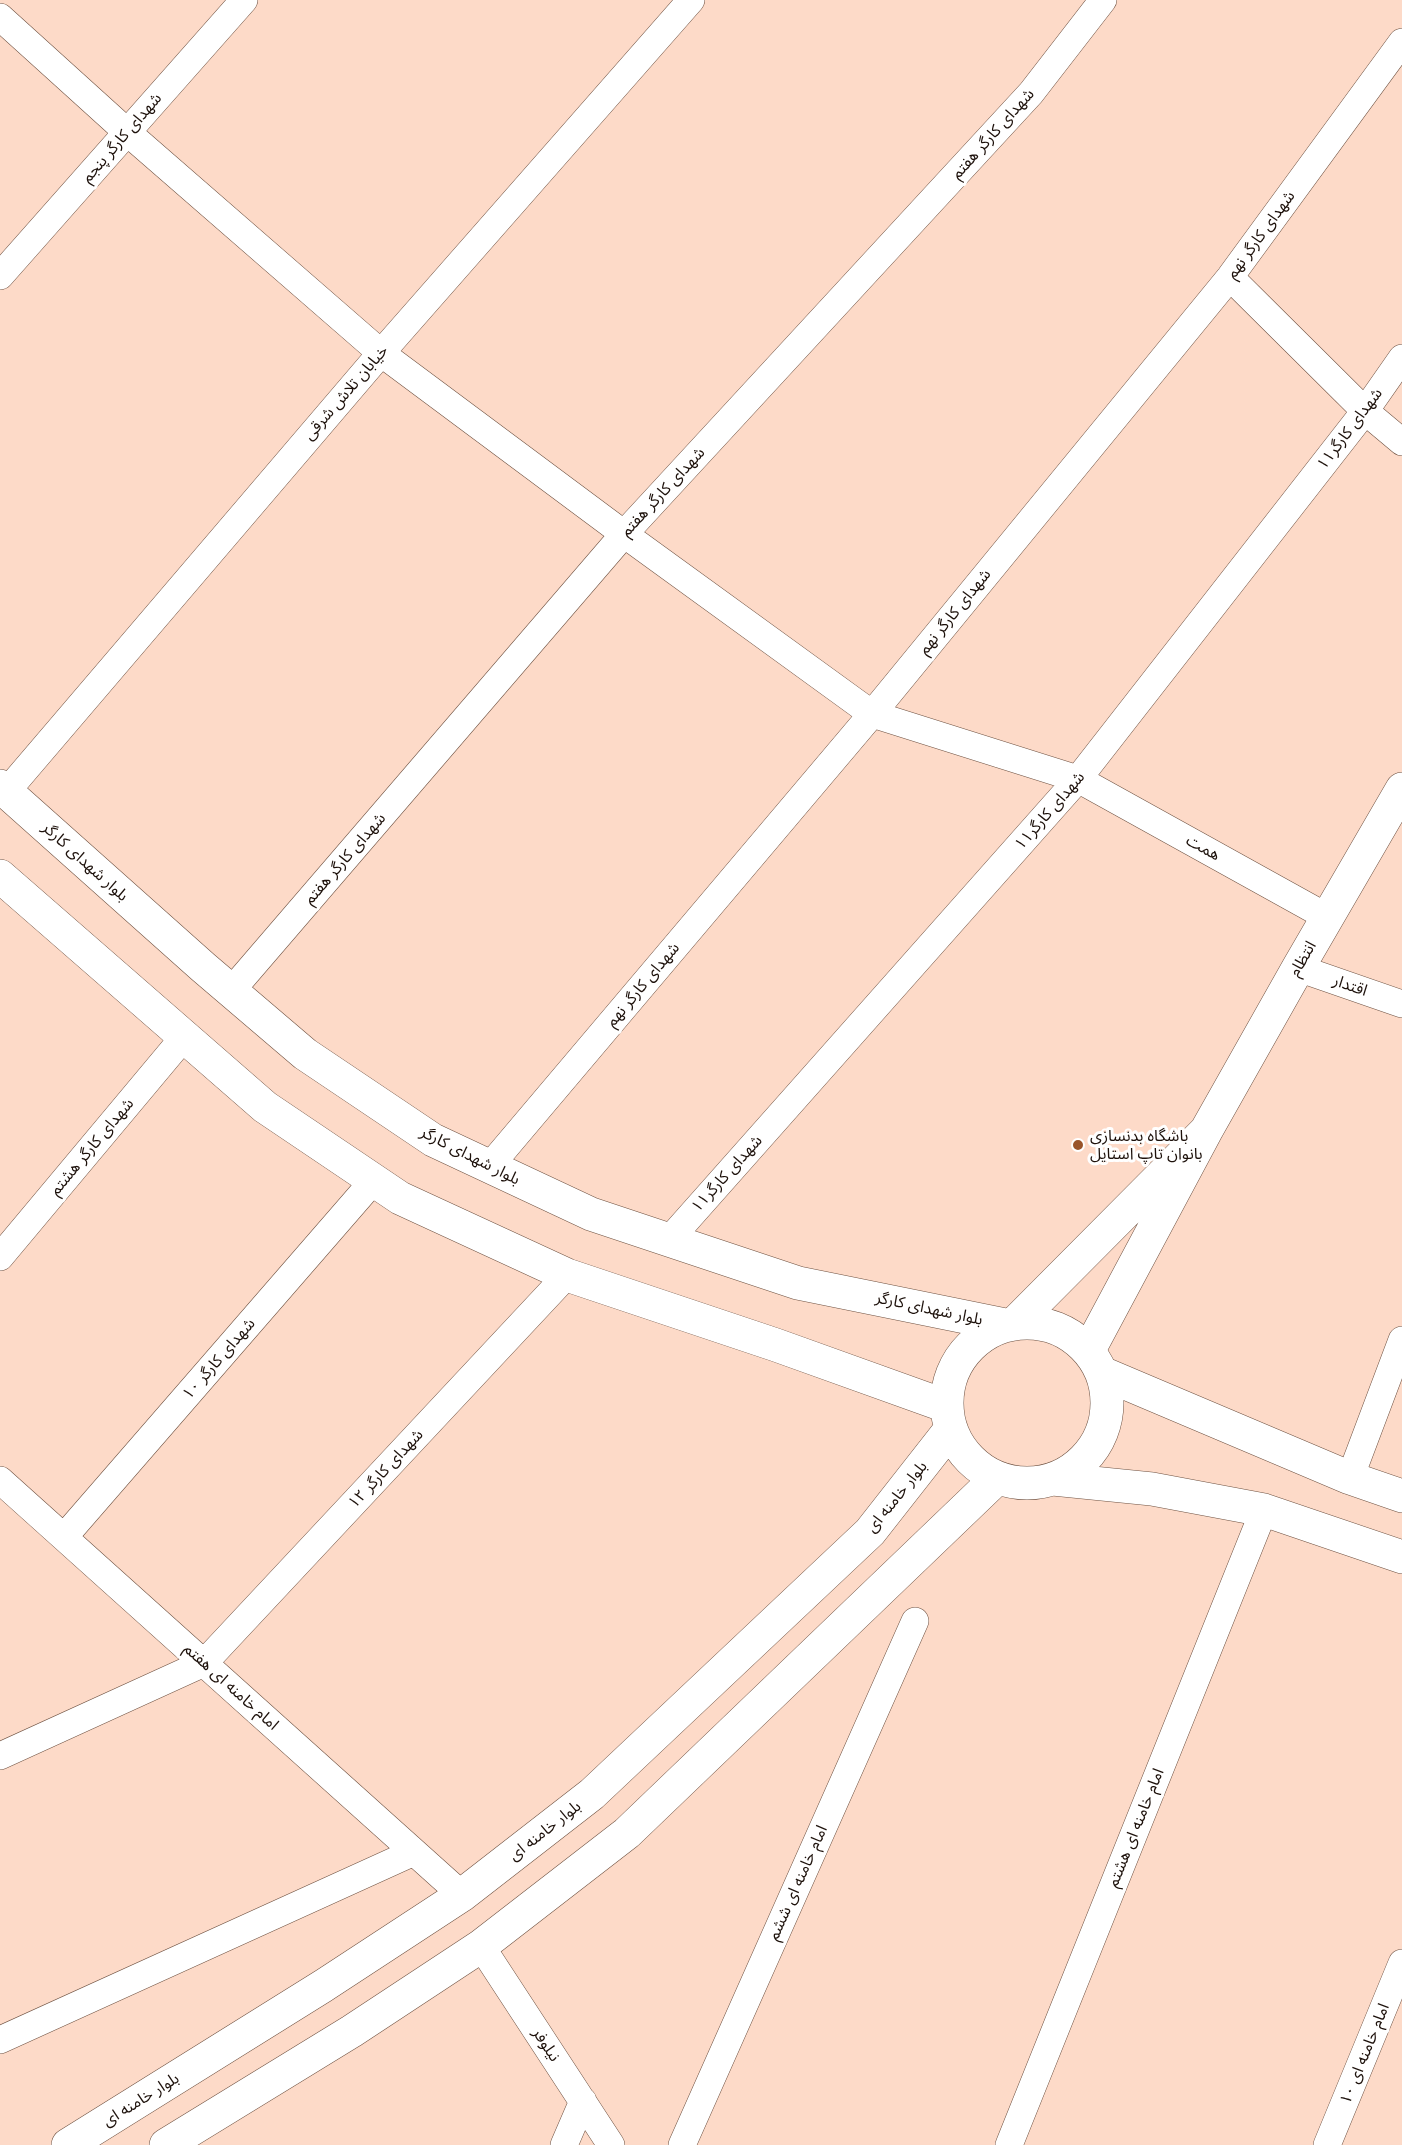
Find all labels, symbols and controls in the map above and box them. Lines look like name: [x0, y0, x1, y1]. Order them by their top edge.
street label: شهدای کارگر هفتم: [947, 85, 1039, 183]
street label: شهدای کارگر پنجم: [78, 89, 166, 187]
street label: شهدای کارگر نهم: [1223, 187, 1299, 283]
street label: خیابان تلاش شرقی: [300, 342, 392, 444]
street label: شهدای کارگر۱۱: [1313, 384, 1387, 474]
street label: شهدای کارگر هفتم: [617, 443, 709, 541]
street label: شهدای کارگر نهم: [915, 565, 995, 659]
street label: شهدای کارگر۱۱: [1011, 768, 1089, 854]
street label: شهدای کارگر هفتم: [300, 809, 390, 909]
street label: بلوار شهدای کارگر: [38, 818, 132, 906]
street label: همت: [1183, 831, 1223, 865]
street label: انتظام: [1285, 938, 1321, 980]
street label: شهدای کارگر نهم: [602, 939, 684, 1031]
street label: اقتدار: [1330, 971, 1370, 1001]
street label: شهدای کارگر هشتم: [46, 1095, 138, 1199]
street label: بلوار شهدای کارگر: [417, 1123, 523, 1189]
place label: باشگاه بدنسازی بانوان تاپ استایل: [1090, 1126, 1203, 1164]
street label: شهدای کارگر۱۱: [687, 1132, 767, 1216]
marker: باشگاه بدنسازی بانوان تاپ استایل: [1071, 1138, 1085, 1152]
street label: بلوار شهدای کارگر: [874, 1288, 984, 1330]
street label: شهدای کارگر ۱۰: [179, 1315, 259, 1403]
street label: شهدای کارگر ۱۲: [344, 1425, 428, 1513]
street label: بلوار خامنه ای: [862, 1457, 932, 1537]
street label: امام خامنه ای هفتم: [180, 1639, 282, 1735]
street label: امام خامنه ای هشتم: [1103, 1766, 1169, 1890]
street label: بلوار خامنه ای: [505, 1797, 585, 1865]
street label: امام خامنه ای ششم: [764, 1822, 832, 1944]
street label: امام خامنه ای ۱۰: [1336, 2001, 1394, 2107]
street label: نیلوفر: [528, 2025, 564, 2065]
street label: بلوار خامنه ای: [99, 2069, 183, 2131]

